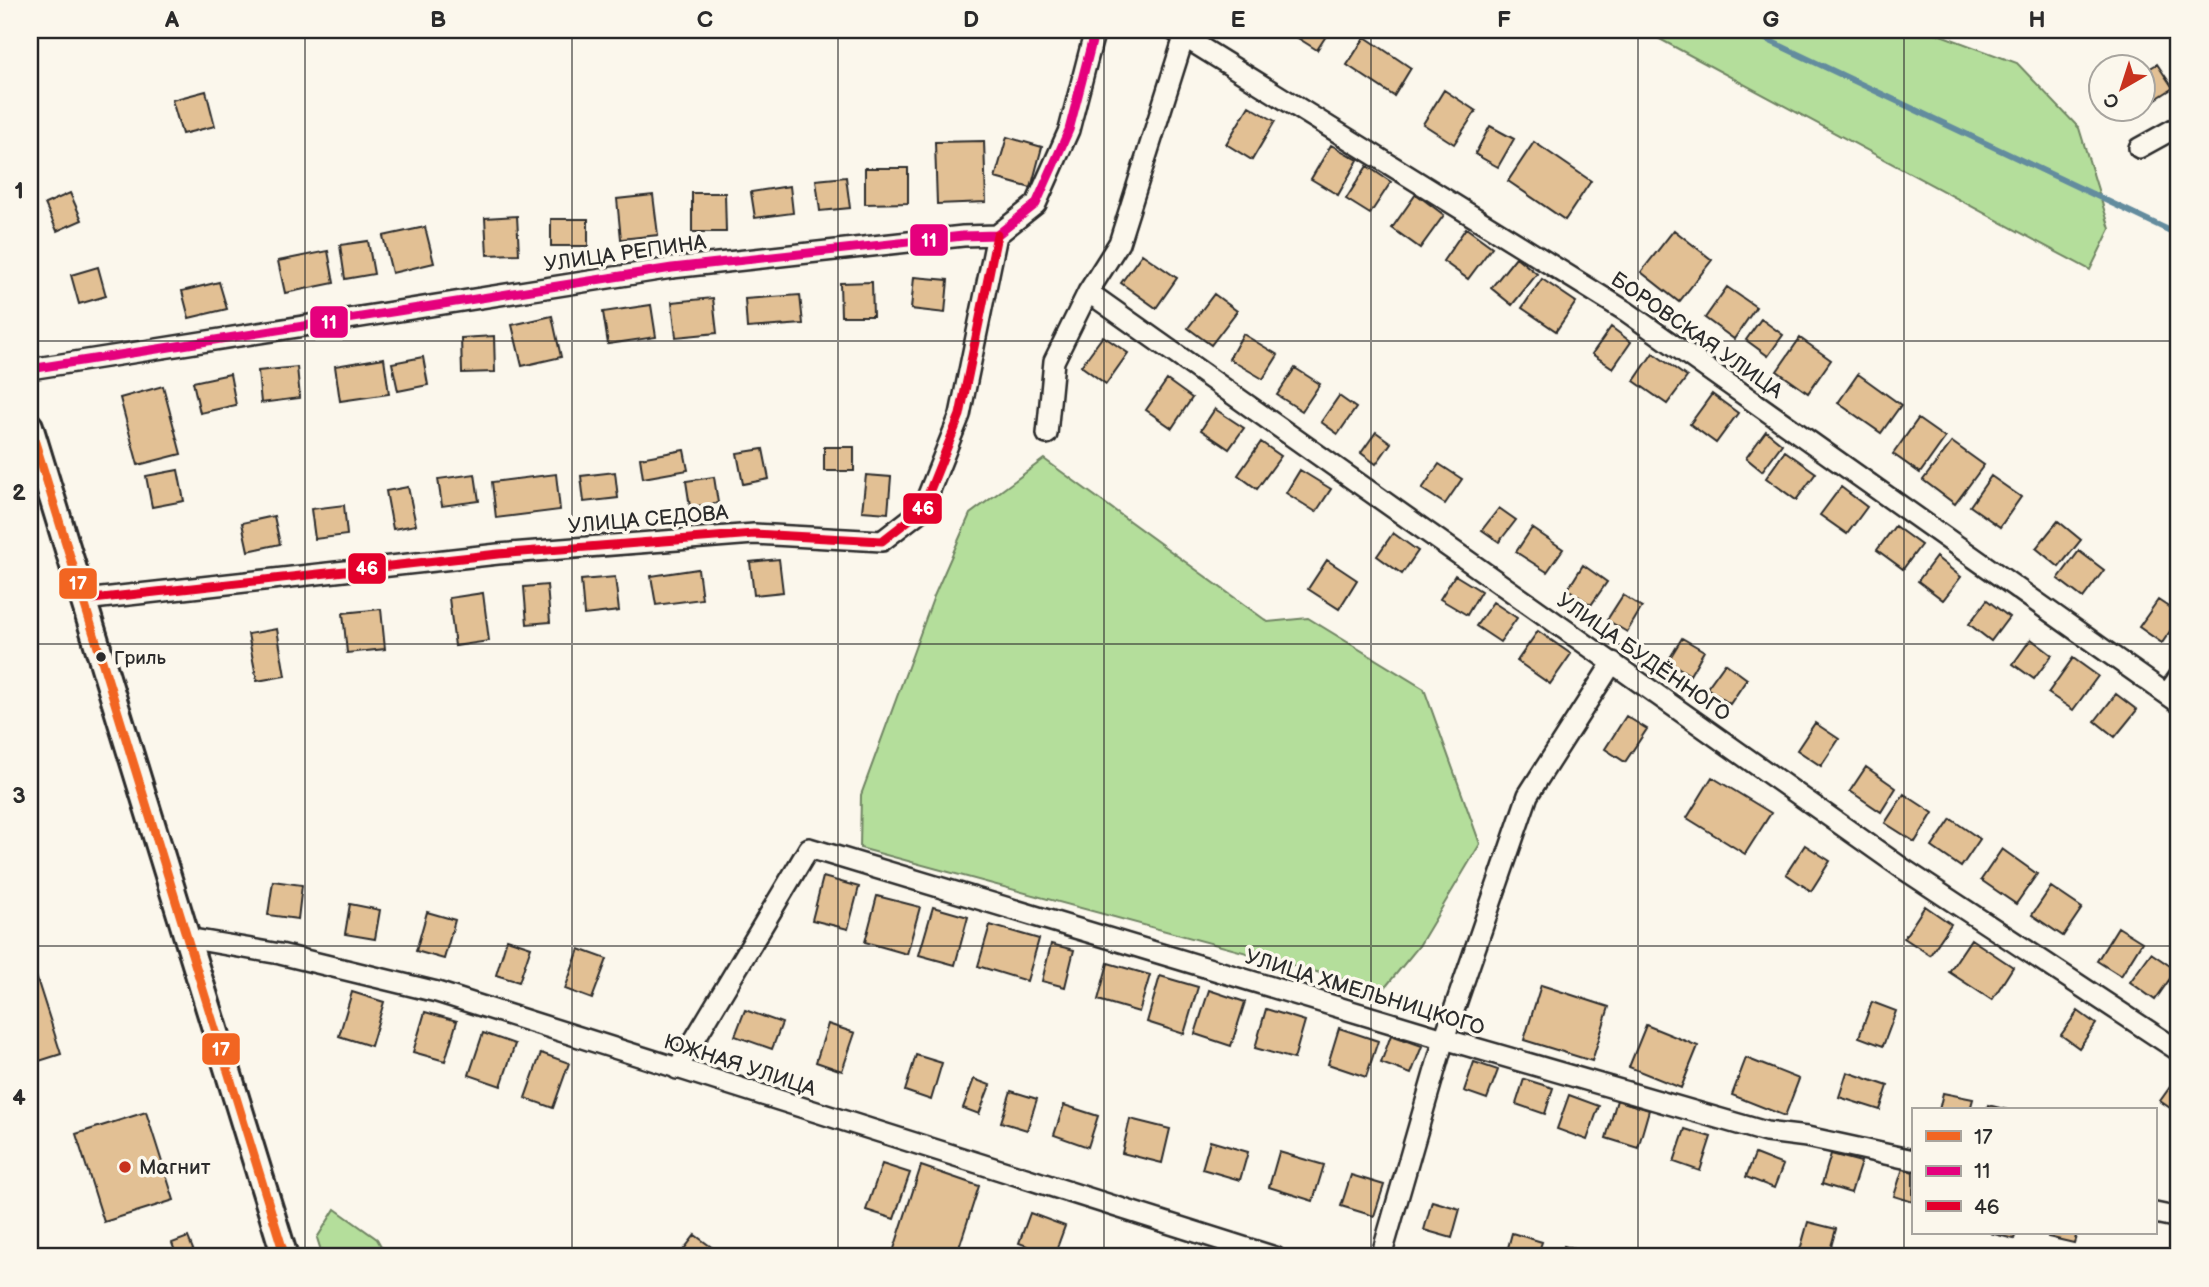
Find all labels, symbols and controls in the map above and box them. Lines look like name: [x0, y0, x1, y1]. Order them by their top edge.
text: A: [164, 6, 180, 34]
text: B: [430, 6, 446, 34]
text: C: [697, 6, 713, 34]
text: D: [963, 6, 979, 34]
text: E: [1231, 6, 1246, 34]
text: F: [1497, 6, 1511, 34]
text: G: [1763, 6, 1780, 34]
text: H: [2028, 6, 2046, 34]
north arrow: [2086, 52, 2156, 122]
text: С: [2100, 87, 2125, 113]
text: 1: [14, 177, 24, 205]
line badge: 11: [909, 223, 949, 257]
street label: УЛИЦА РЕПИНА: [542, 230, 708, 277]
text: 11: [921, 230, 937, 253]
street label: БОРОВСКАЯ УЛИЦА: [1606, 267, 1788, 404]
line badge: 11: [309, 305, 349, 339]
text: 11: [321, 312, 337, 335]
text: 2: [12, 479, 26, 507]
line badge: 46: [902, 492, 943, 525]
text: 46: [912, 498, 934, 521]
street label: УЛИЦА СЕДОВА: [567, 500, 729, 539]
line badge: 46: [347, 552, 387, 585]
text: 46: [356, 558, 378, 581]
line badge: 17: [58, 567, 98, 600]
text: 17: [69, 573, 88, 596]
street label: УЛИЦА БУДЁННОГО: [1552, 588, 1735, 727]
place label: Гриль: [114, 647, 167, 670]
marker: Гриль: [94, 650, 108, 664]
text: 3: [12, 782, 26, 810]
street label: УЛИЦА ХМЕЛЬНИЦКОГО: [1242, 944, 1488, 1041]
street label: ЮЖНАЯ УЛИЦА: [661, 1029, 819, 1102]
line badge: 17: [201, 1032, 241, 1066]
text: 17: [212, 1039, 231, 1062]
text: 4: [12, 1084, 26, 1112]
legend: [1912, 1108, 2156, 1234]
text: 17: [1974, 1125, 1993, 1150]
place label: Магнит: [139, 1155, 211, 1180]
marker: Магнит: [117, 1159, 133, 1175]
text: 11: [1974, 1159, 1990, 1184]
text: 46: [1974, 1195, 2000, 1220]

